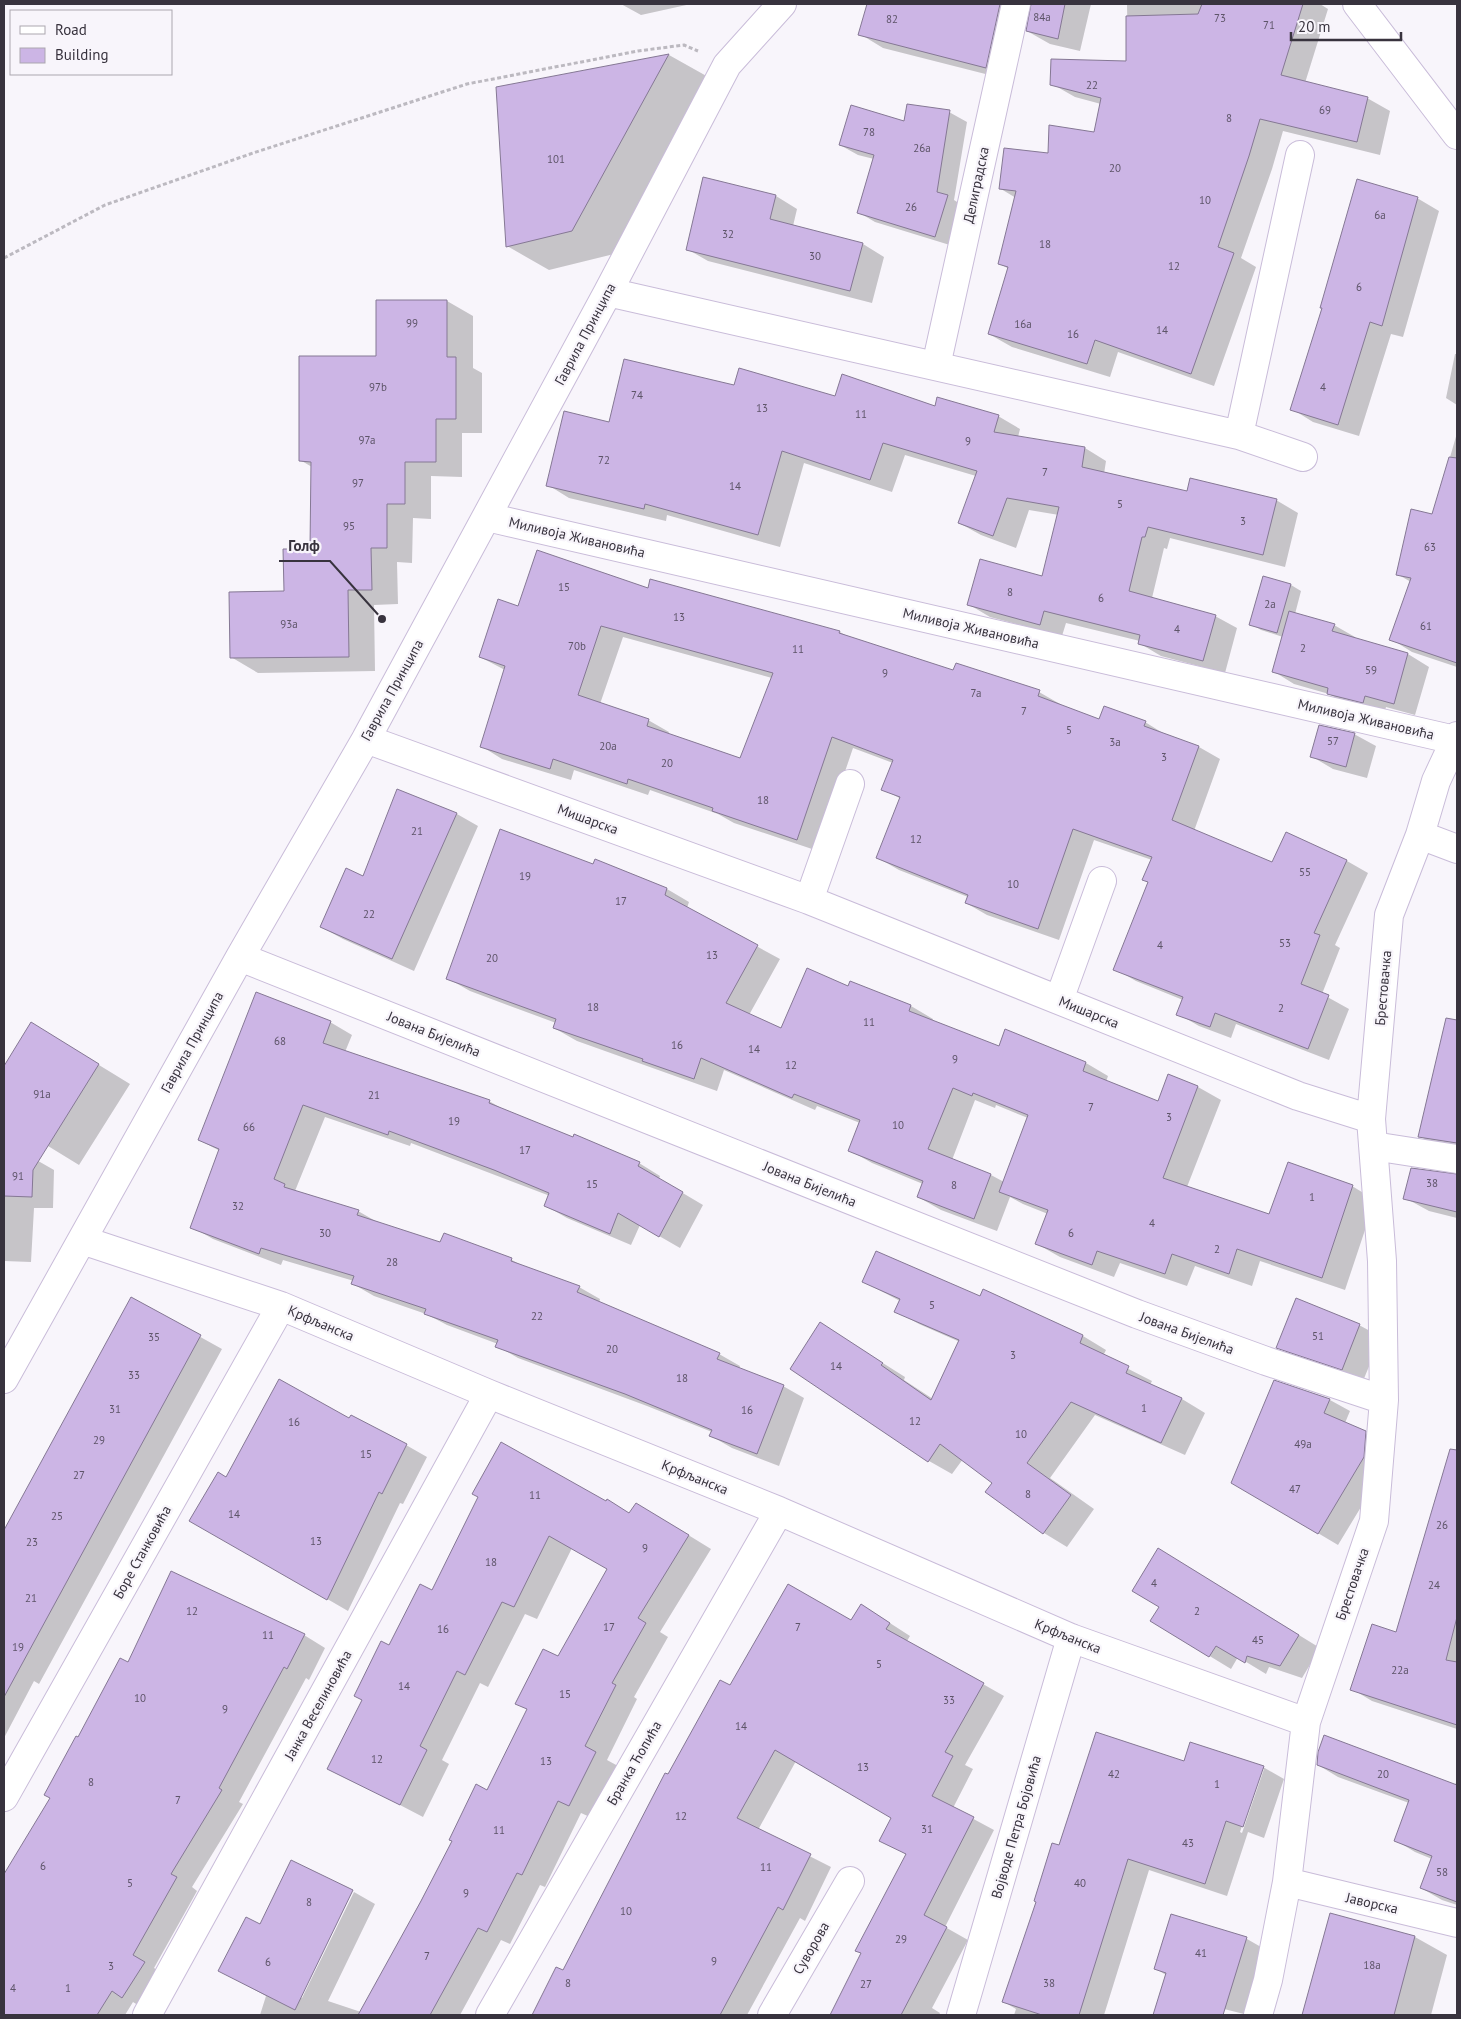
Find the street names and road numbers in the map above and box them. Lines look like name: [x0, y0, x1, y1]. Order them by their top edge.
street label: Делиградска: [959, 145, 993, 225]
street label: Гаврила Принципа: [550, 280, 620, 388]
street label: Миливоја Живановића: [507, 513, 647, 561]
street label: Миливоја Живановића: [901, 604, 1041, 652]
street label: Гаврила Принципа: [357, 636, 427, 744]
street label: Миливоја Живановића: [1296, 695, 1436, 743]
street label: Мишарска: [555, 800, 621, 838]
street label: Брестовачка: [1371, 950, 1395, 1026]
street label: Гаврила Принципа: [157, 988, 227, 1096]
street label: Мишарска: [1056, 992, 1122, 1032]
street label: Јована Бијелића: [384, 1007, 483, 1061]
street label: Јована Бијелића: [760, 1157, 859, 1211]
street label: Крфљанска: [285, 1301, 357, 1345]
street label: Јована Бијелића: [1136, 1307, 1237, 1358]
street label: Крфљанска: [659, 1455, 731, 1499]
street label: Боре Станковића: [109, 1502, 175, 1602]
street label: Брестовачка: [1331, 1545, 1373, 1623]
street label: Крфљанска: [1032, 1614, 1104, 1658]
street label: Јанка Веселиновића: [280, 1647, 356, 1764]
street label: Бранка Ћопића: [603, 1718, 665, 1808]
street label: Војводе Петра Бојовића: [987, 1753, 1045, 1901]
street label: Јаворска: [1343, 1888, 1400, 1918]
street label: Суворова: [789, 1918, 833, 1978]

